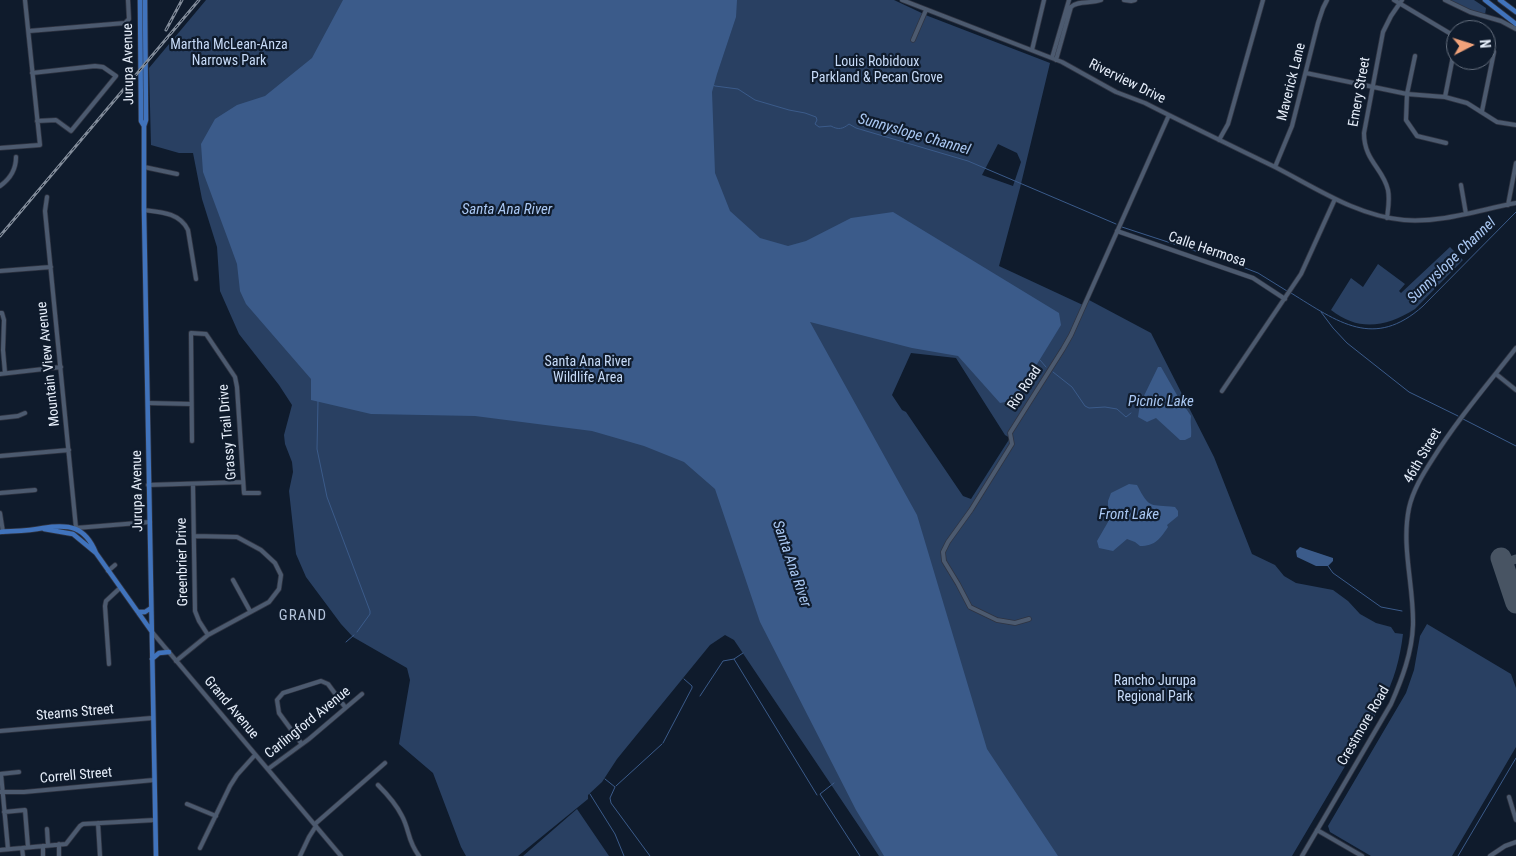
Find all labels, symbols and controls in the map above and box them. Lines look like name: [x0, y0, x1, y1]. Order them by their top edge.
north arrow: [1446, 20, 1496, 70]
street label: Jurupa Avenue: [120, 23, 138, 105]
park label: Martha McLean-Anza Narrows Park: [170, 37, 288, 70]
text: N: [1477, 39, 1493, 49]
street label: Maverick Lane: [1274, 41, 1310, 123]
park label: Louis Robidoux Parkland & Pecan Grove: [811, 54, 943, 86]
street label: Riverview Drive: [1086, 56, 1168, 108]
street label: Emery Street: [1346, 56, 1374, 128]
water label: Sunnyslope Channel: [856, 110, 972, 160]
water label: Santa Ana River: [462, 201, 552, 219]
water label: Sunnyslope Channel: [1404, 214, 1500, 308]
street label: Calle Hermosa: [1166, 229, 1248, 271]
street label: Mountain View Avenue: [34, 301, 64, 427]
park label: Santa Ana River Wildlife Area: [545, 354, 631, 387]
street label: Rio Road: [1005, 363, 1045, 413]
street label: Grassy Trail Drive: [215, 384, 241, 480]
water label: Picnic Lake: [1128, 393, 1194, 411]
street label: 46th Street: [1401, 425, 1445, 487]
street label: Jurupa Avenue: [129, 450, 147, 532]
water label: Front Lake: [1099, 506, 1159, 524]
street label: Greenbrier Drive: [174, 518, 192, 606]
water label: Santa Ana River: [768, 518, 814, 610]
district label: GRAND: [278, 607, 328, 625]
street label: Grand Avenue: [200, 673, 262, 743]
park label: Rancho Jurupa Regional Park: [1114, 673, 1196, 706]
street label: Carlingford Avenue: [262, 683, 354, 763]
street label: Crestmore Road: [1335, 683, 1393, 769]
street label: Stearns Street: [35, 701, 115, 725]
street label: Correll Street: [39, 764, 113, 788]

